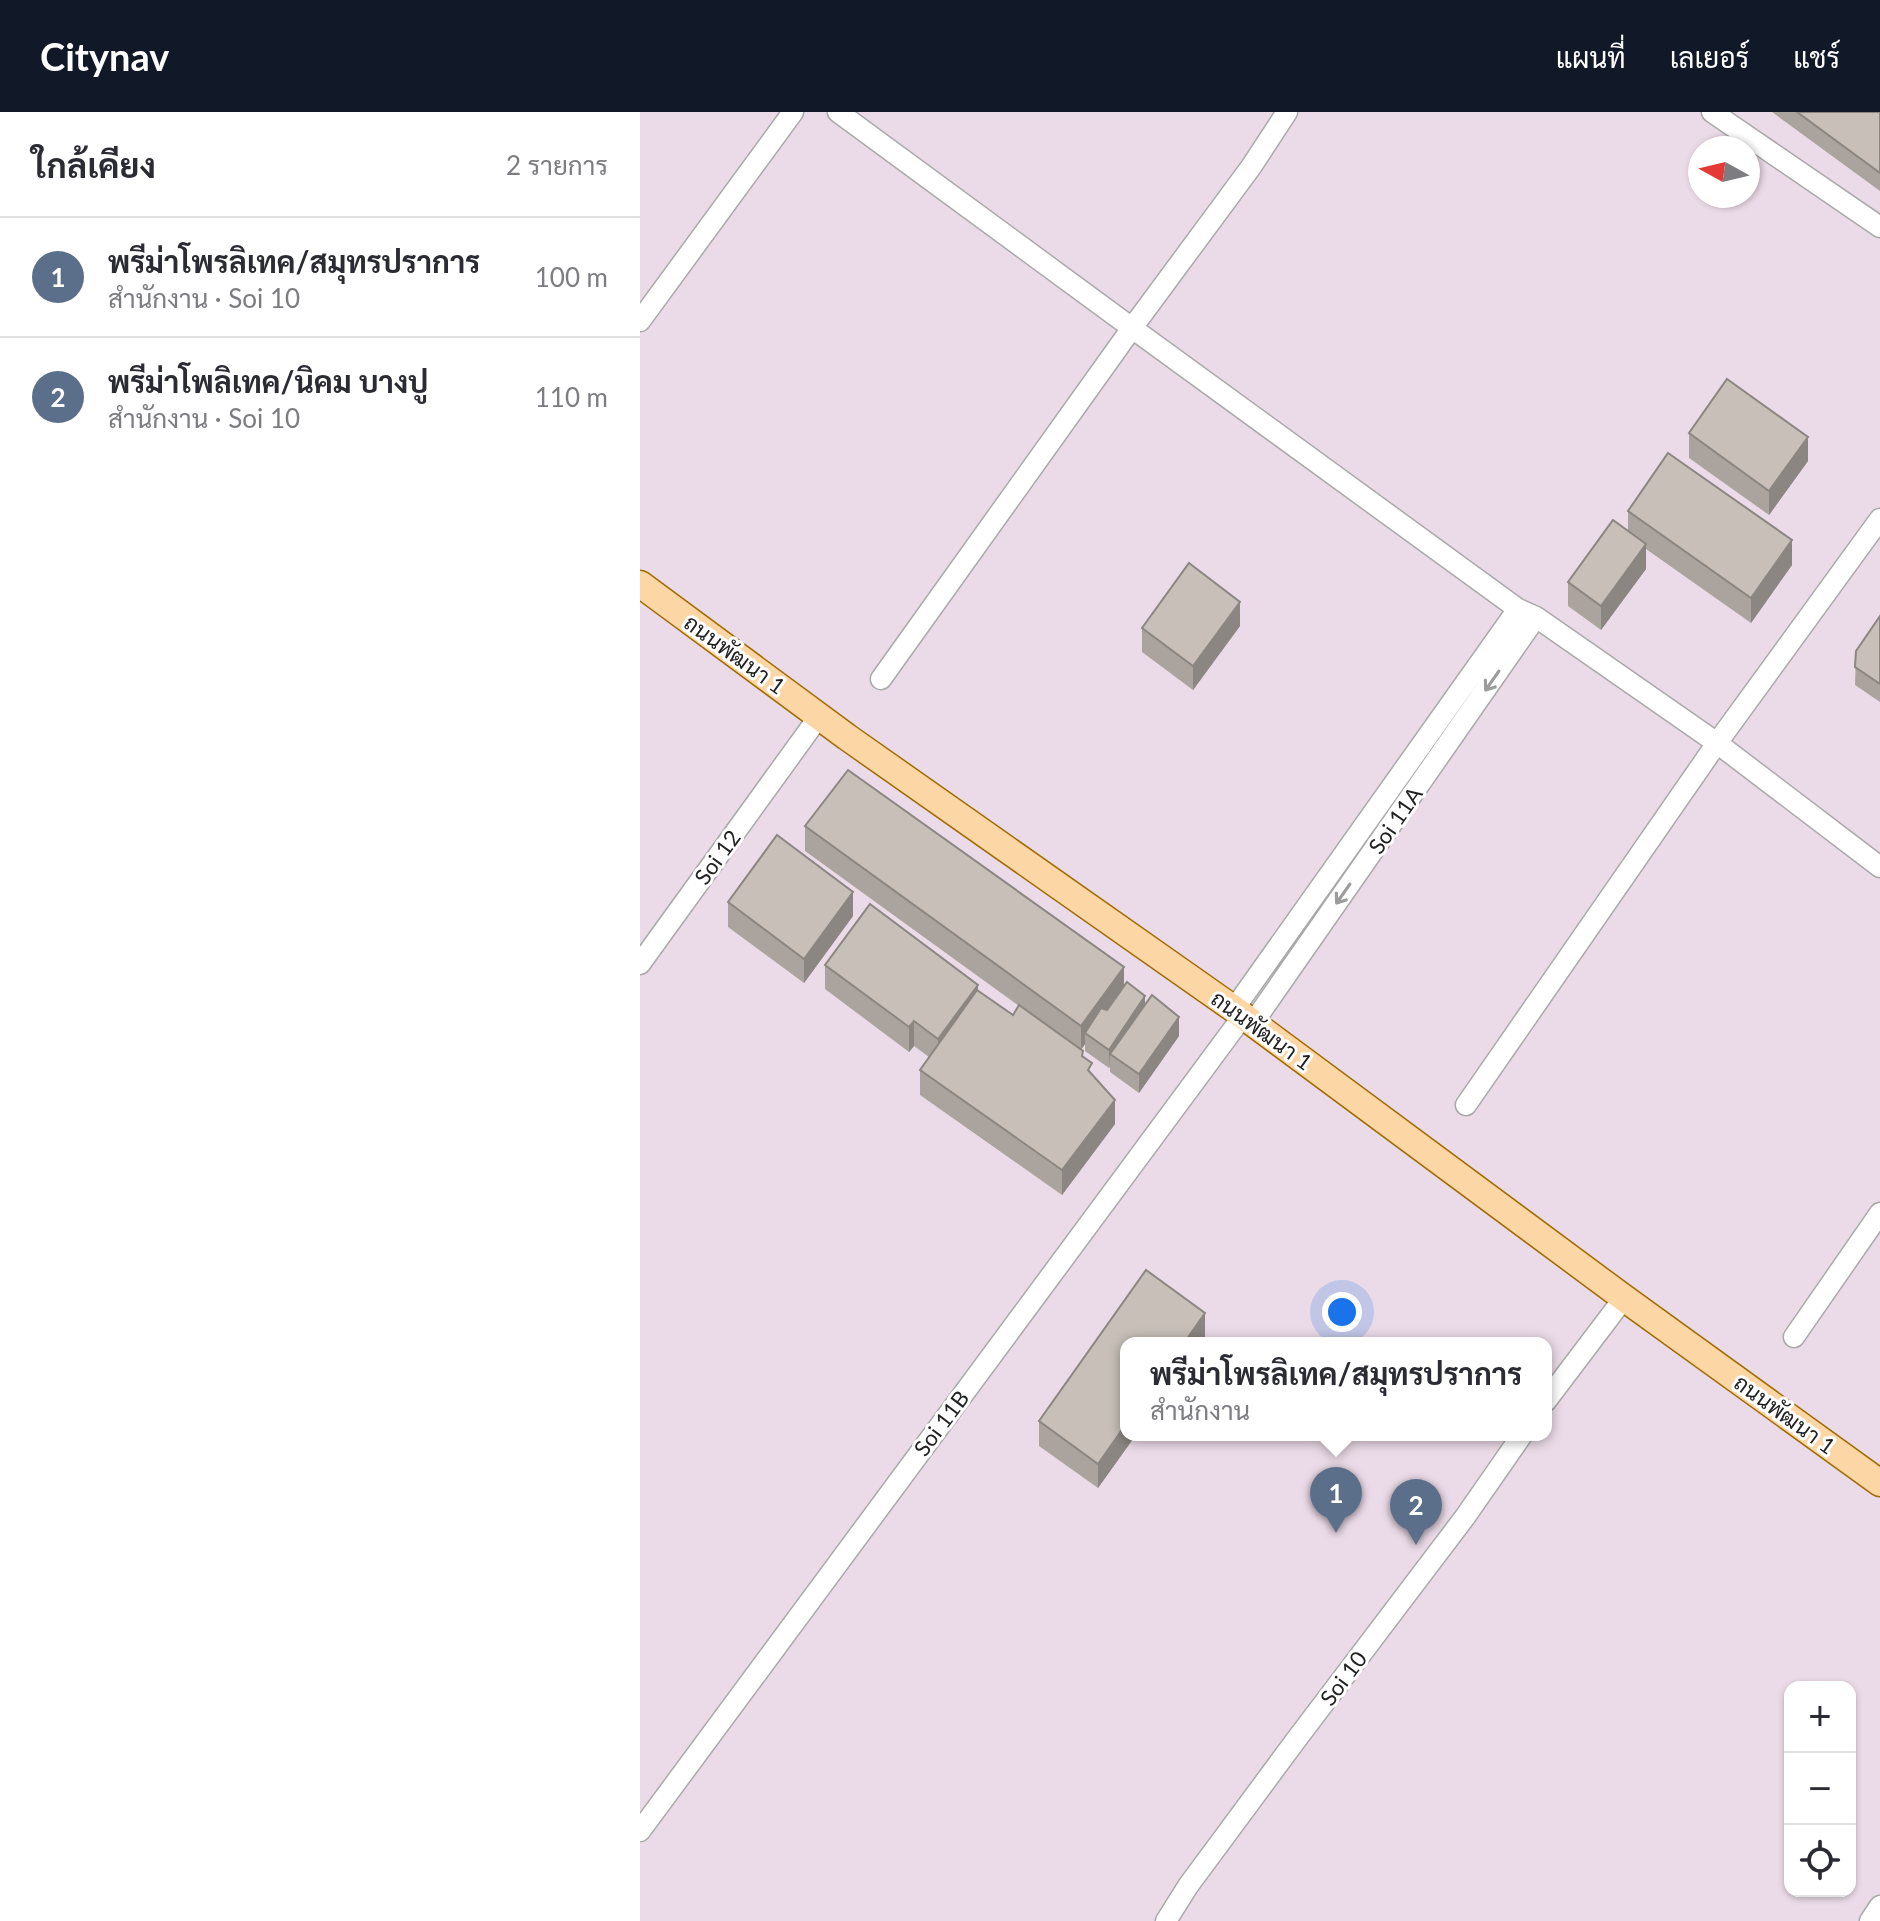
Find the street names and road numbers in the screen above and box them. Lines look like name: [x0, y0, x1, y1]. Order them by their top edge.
street label: ถนนพัฒนา 1: [679, 608, 791, 700]
street label: Soi 11A: [1362, 781, 1428, 859]
street label: Soi 12: [688, 824, 746, 890]
street label: ถนนพัฒนา 1: [1206, 984, 1318, 1076]
street label: ถนนพัฒนา 1: [1729, 1368, 1841, 1460]
street label: Soi 11B: [908, 1385, 974, 1461]
street label: Soi 10: [1314, 1645, 1372, 1710]

